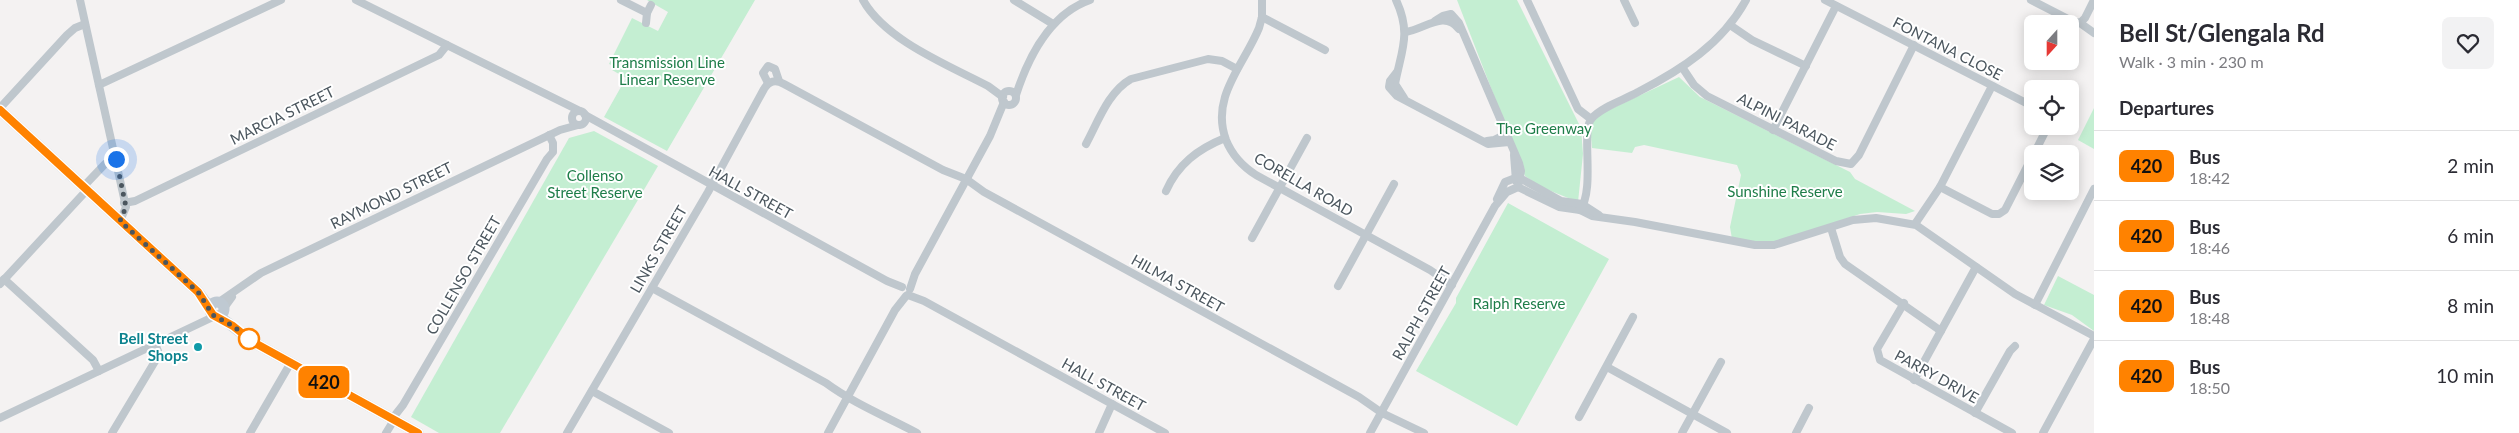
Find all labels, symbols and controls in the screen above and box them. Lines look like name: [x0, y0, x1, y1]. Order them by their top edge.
street label: FONTANA CLOSE: [1890, 13, 2006, 83]
north arrow: [2024, 15, 2079, 70]
map controls: [2024, 15, 2079, 200]
button: heart: [2442, 17, 2494, 69]
text: Bell St/Glengala Rd: [2119, 18, 2325, 47]
text: Walk · 3 min · 230 m: [2119, 52, 2264, 71]
park label: Transmission Line Linear Reserve: [609, 53, 725, 88]
button: locate: [2024, 80, 2079, 135]
street label: MARCIA STREET: [227, 82, 337, 148]
street label: ALPINI PARADE: [1735, 88, 1839, 154]
text: Departures: [2119, 96, 2214, 119]
park label: The Greenway: [1496, 119, 1592, 137]
button: layers: [2024, 145, 2079, 200]
text: Bus: [2189, 145, 2220, 168]
your location: [104, 147, 129, 172]
street label: CORELLA ROAD: [1251, 148, 1357, 220]
text: 2 min: [2447, 154, 2494, 177]
text: 420: [2131, 155, 2162, 177]
street label: RAYMOND STREET: [327, 158, 455, 232]
street label: HALL STREET: [706, 162, 796, 222]
park label: Collenso Street Reserve: [547, 166, 643, 201]
text: 18:42: [2189, 168, 2230, 187]
park label: Sunshine Reserve: [1727, 182, 1843, 200]
street label: LINKS STREET: [626, 202, 690, 296]
street label: COLLENSO STREET: [422, 212, 504, 337]
text: Bus: [2189, 215, 2220, 238]
text: 6 min: [2447, 224, 2494, 247]
text: 420: [2131, 225, 2162, 247]
text: 18:46: [2189, 238, 2230, 257]
street label: HILMA STREET: [1128, 250, 1228, 316]
street label: RALPH STREET: [1388, 263, 1454, 363]
text: Bus: [2189, 285, 2220, 308]
park label: Ralph Reserve: [1472, 294, 1566, 312]
text: 8 min: [2447, 294, 2494, 317]
text: 420: [2131, 295, 2162, 317]
text: 18:48: [2189, 308, 2230, 327]
unlabelled marker: [238, 328, 260, 350]
place label: Bell Street Shops: [119, 329, 188, 364]
marker: Bell Street Shops: [192, 341, 204, 353]
street label: PARRY DRIVE: [1892, 346, 1982, 406]
street label: HALL STREET: [1059, 354, 1149, 414]
text: Bus: [2189, 355, 2220, 378]
text: 10 min: [2436, 364, 2494, 387]
text: 420: [2131, 365, 2162, 387]
line badge: 420: [295, 366, 353, 398]
text: 420: [308, 371, 340, 393]
text: 18:50: [2189, 378, 2230, 397]

